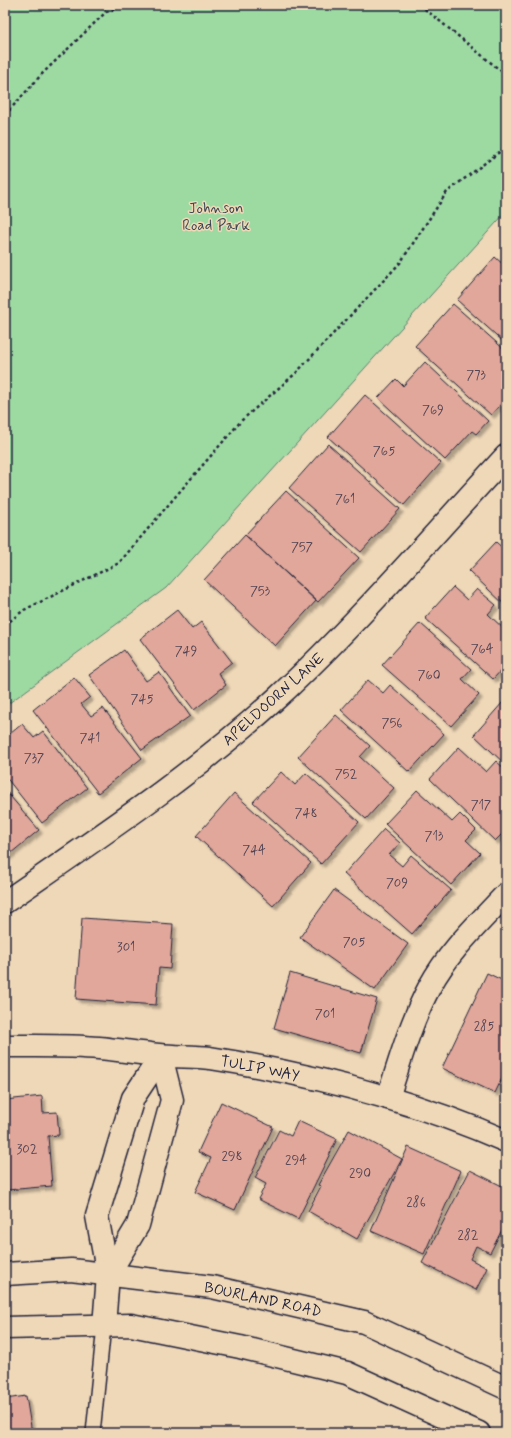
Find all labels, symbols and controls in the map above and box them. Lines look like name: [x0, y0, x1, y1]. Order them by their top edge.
park label: Johnson Road Park: [182, 199, 250, 236]
house number: 773: [466, 367, 487, 384]
house number: 769: [422, 402, 444, 419]
house number: 765: [373, 443, 395, 460]
house number: 761: [335, 491, 355, 508]
house number: 757: [291, 539, 313, 556]
house number: 753: [250, 583, 271, 600]
house number: 764: [471, 641, 494, 658]
house number: 749: [175, 643, 197, 660]
street label: APELDOORN LANE: [219, 648, 329, 751]
house number: 760: [418, 667, 441, 684]
house number: 745: [130, 691, 154, 708]
house number: 756: [382, 715, 402, 732]
house number: 741: [80, 730, 100, 747]
house number: 737: [24, 750, 44, 767]
house number: 752: [335, 766, 358, 783]
house number: 717: [471, 797, 491, 814]
house number: 748: [295, 805, 317, 822]
house number: 713: [425, 828, 444, 845]
house number: 744: [242, 842, 266, 859]
house number: 709: [386, 875, 408, 892]
house number: 705: [343, 934, 365, 951]
house number: 301: [117, 939, 135, 956]
house number: 701: [315, 1006, 335, 1023]
house number: 285: [474, 1018, 494, 1035]
street label: TULIP WAY: [219, 1052, 301, 1086]
house number: 302: [16, 1141, 38, 1158]
house number: 298: [221, 1148, 243, 1165]
house number: 294: [285, 1152, 307, 1169]
house number: 290: [349, 1165, 371, 1182]
house number: 286: [406, 1194, 426, 1211]
house number: 282: [457, 1227, 479, 1244]
street label: BOURLAND ROAD: [202, 1278, 323, 1322]

